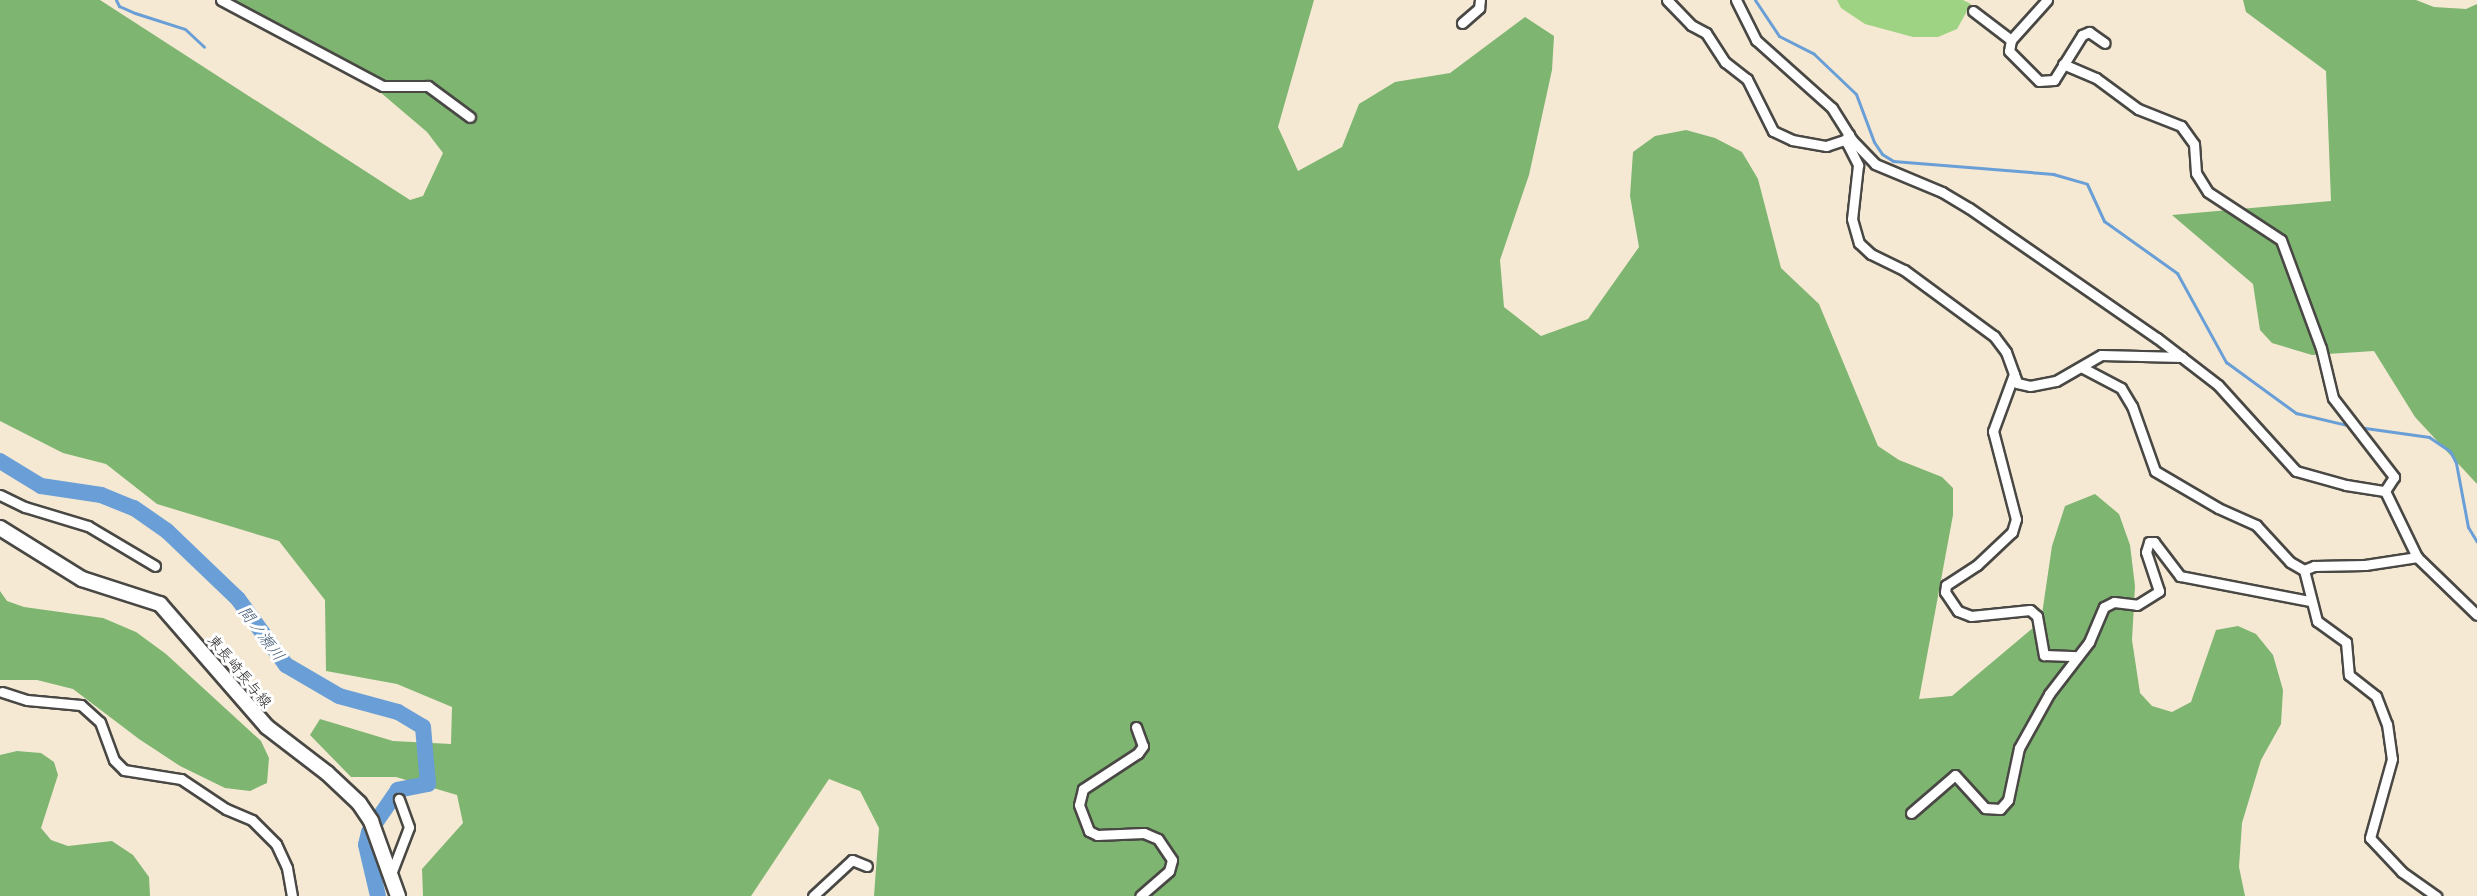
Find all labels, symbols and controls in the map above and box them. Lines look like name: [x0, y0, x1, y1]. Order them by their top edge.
water label: 間ノ瀬川: [235, 602, 289, 664]
street label: 東長崎長与線: [204, 631, 276, 711]

